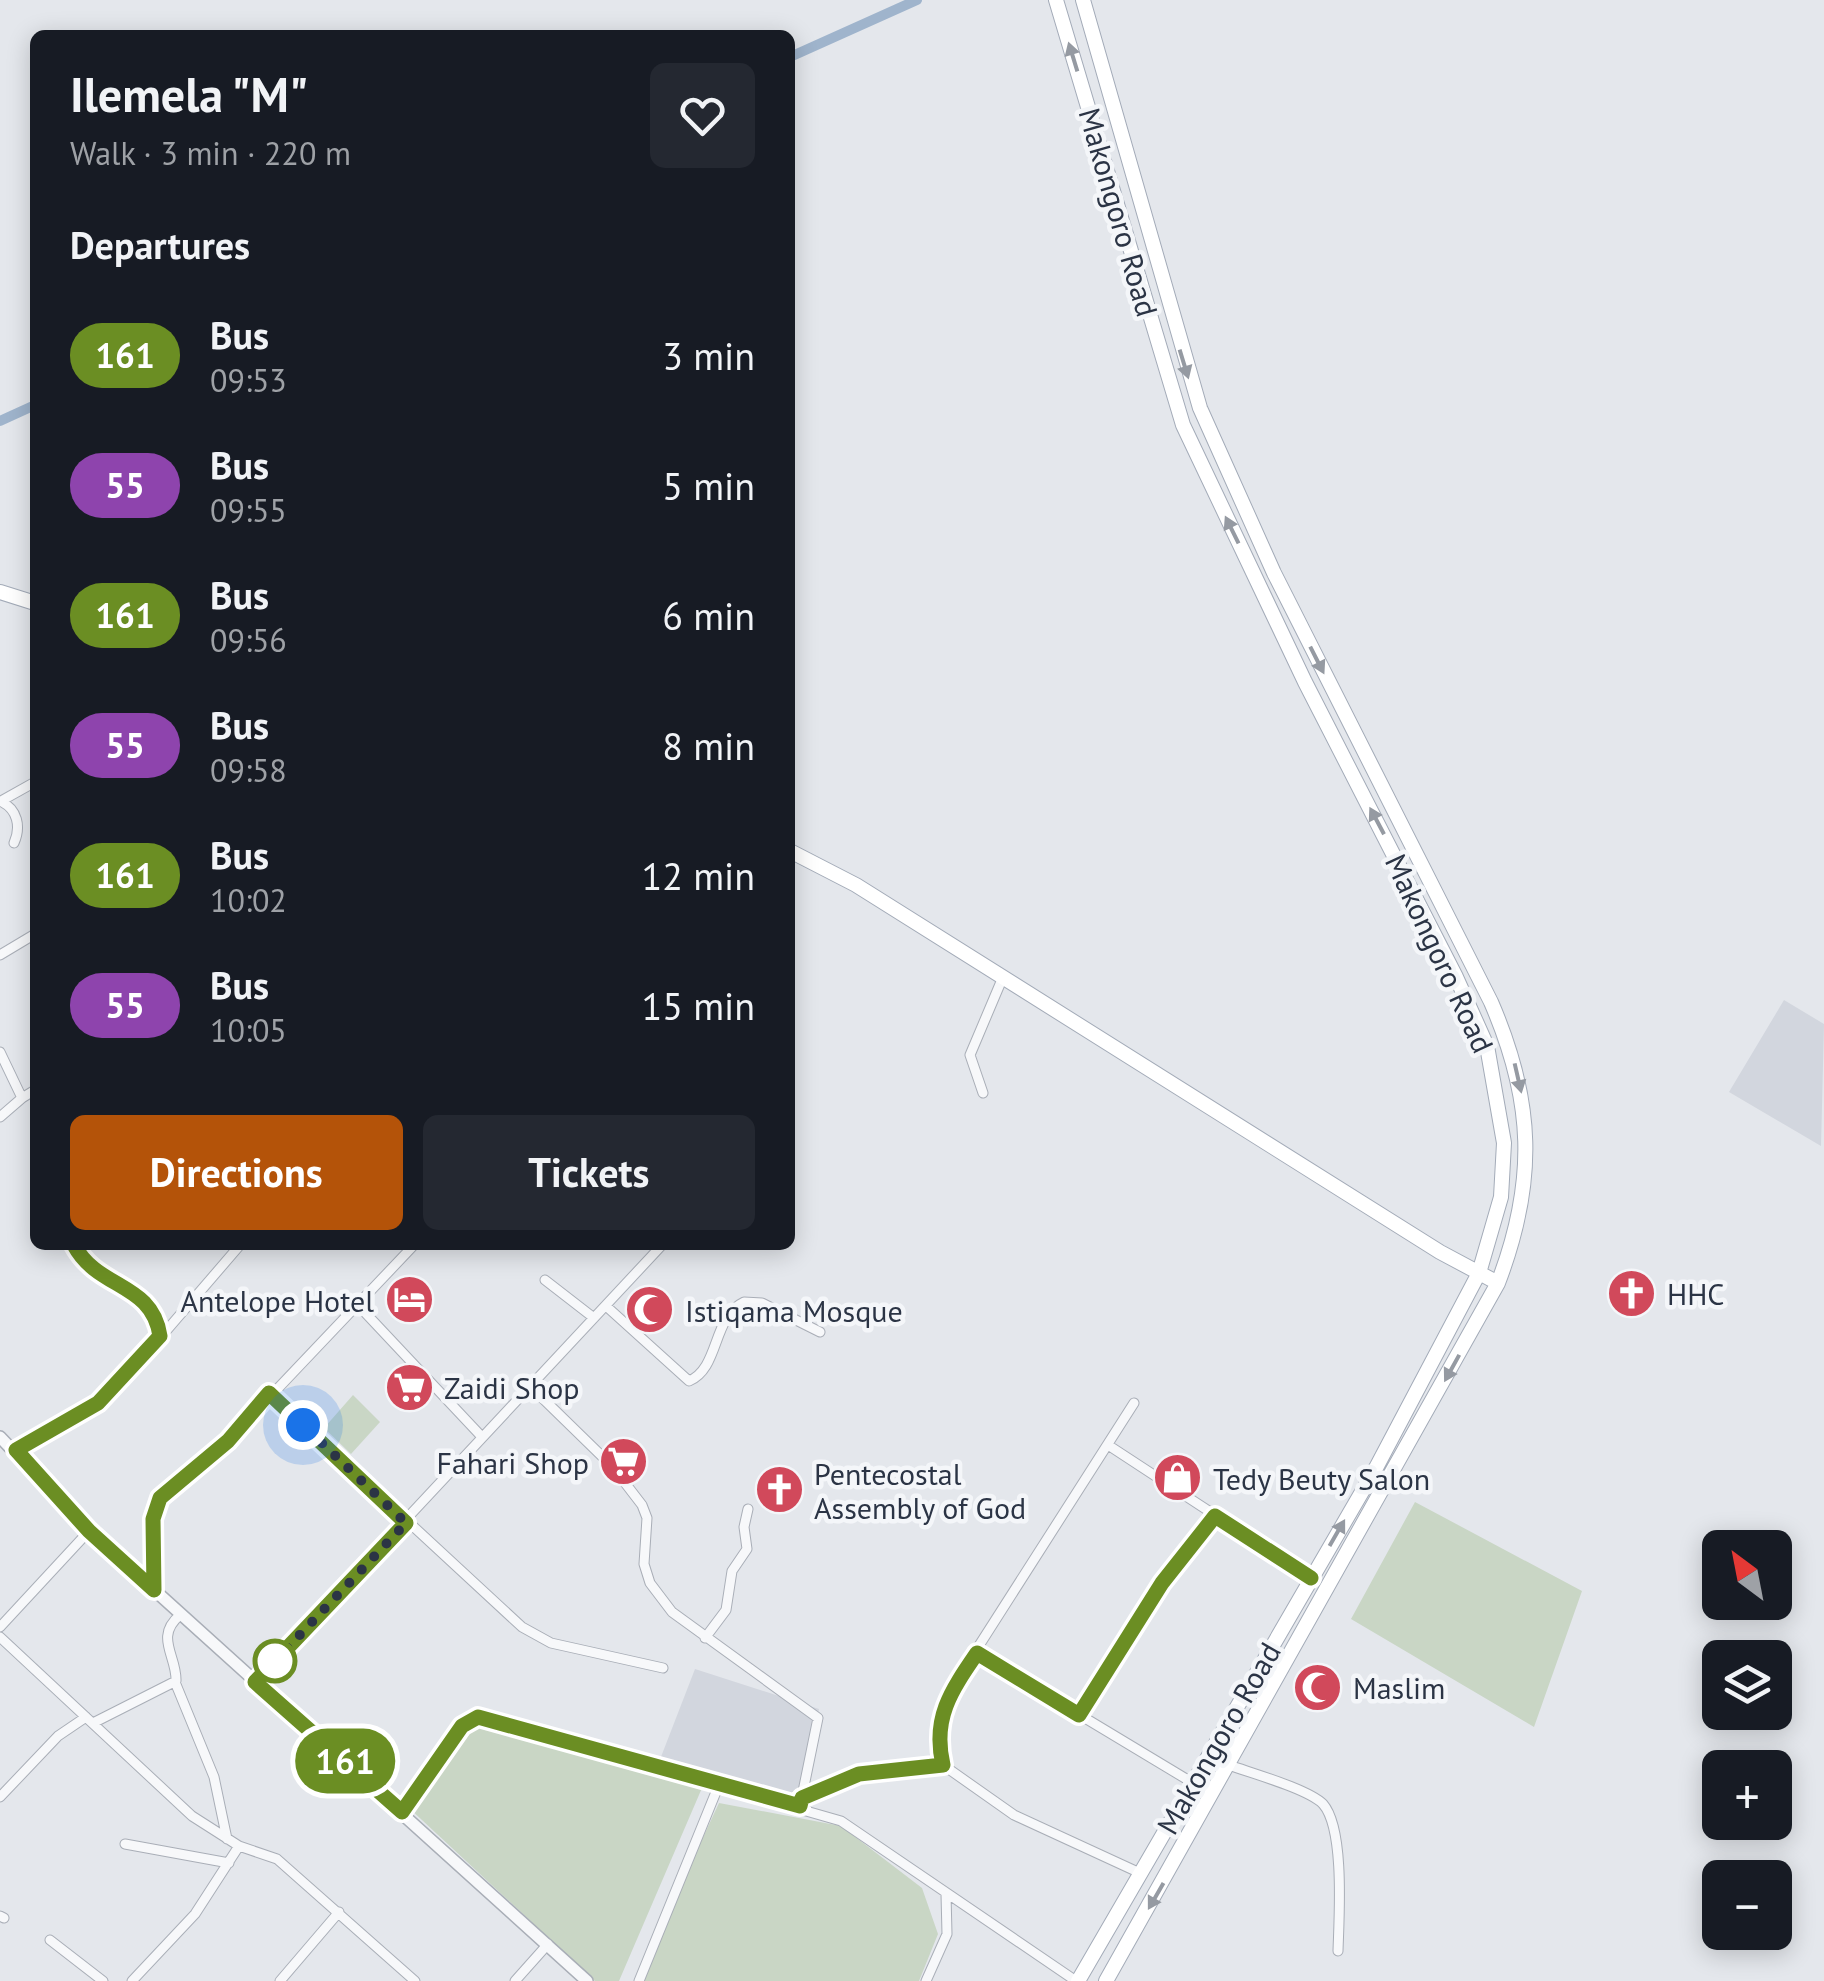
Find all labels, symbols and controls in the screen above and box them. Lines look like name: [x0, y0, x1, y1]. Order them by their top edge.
one-way arrow: [1065, 41, 1080, 72]
text: Ilemela "M": [70, 63, 308, 125]
button: heart: [650, 63, 755, 168]
street label: Makongoro Road: [1071, 103, 1167, 321]
text: Walk · 3 min · 220 m: [70, 132, 351, 174]
text: Departures: [70, 220, 250, 269]
text: Bus: [210, 310, 269, 359]
text: 3 min: [662, 331, 755, 380]
text: 161: [95, 332, 155, 378]
one-way arrow: [1178, 349, 1193, 379]
text: 09:53: [210, 359, 287, 401]
text: Bus: [210, 440, 269, 489]
text: 5 min: [662, 461, 755, 510]
text: 55: [105, 462, 145, 508]
text: 09:55: [210, 489, 287, 531]
one-way arrow: [1224, 515, 1241, 544]
text: Bus: [210, 570, 269, 619]
text: 6 min: [662, 591, 755, 640]
text: 161: [95, 592, 155, 638]
text: 09:56: [210, 619, 287, 661]
one-way arrow: [1308, 645, 1325, 674]
text: Bus: [210, 700, 269, 749]
text: 8 min: [662, 721, 755, 770]
text: 55: [105, 722, 145, 768]
text: 09:58: [210, 749, 287, 791]
one-way arrow: [1369, 807, 1386, 836]
text: Bus: [210, 830, 269, 879]
street label: Makongoro Road: [1377, 847, 1503, 1059]
text: 12 min: [642, 851, 755, 900]
text: 161: [95, 852, 155, 898]
text: 10:02: [210, 879, 287, 921]
text: Bus: [210, 960, 269, 1009]
text: 15 min: [642, 981, 755, 1030]
text: 55: [105, 982, 145, 1028]
text: 10:05: [210, 1009, 287, 1051]
one-way arrow: [1510, 1063, 1526, 1094]
button: Directions: [70, 1115, 403, 1230]
button: Tickets: [423, 1115, 755, 1230]
church icon: HHC: [1606, 1267, 1658, 1319]
hotel icon: Antelope Hotel: [383, 1274, 435, 1326]
place label: HHC: [1667, 1274, 1724, 1313]
place label: Antelope Hotel: [181, 1281, 374, 1320]
mosque icon: Istiqama Mosque: [624, 1284, 676, 1336]
place label: Istiqama Mosque: [685, 1291, 903, 1330]
one-way arrow: [1444, 1354, 1461, 1383]
supermarket icon: Zaidi Shop: [383, 1361, 435, 1413]
place label: Zaidi Shop: [444, 1368, 579, 1407]
your location: [278, 1400, 328, 1450]
supermarket icon: Fahari Shop: [598, 1436, 650, 1488]
place label: Fahari Shop: [436, 1443, 589, 1482]
shop icon: Tedy Beuty Salon: [1152, 1452, 1204, 1504]
place label: Pentecostal Assembly of God: [814, 1454, 1026, 1527]
place label: Tedy Beuty Salon: [1213, 1459, 1430, 1498]
church icon: Pentecostal Assembly of God: [753, 1464, 805, 1516]
one-way arrow: [1328, 1519, 1345, 1548]
north arrow: [1702, 1530, 1792, 1620]
map controls: [1702, 1530, 1792, 1950]
street label: Makongoro Road: [1147, 1635, 1289, 1841]
unlabelled marker: [254, 1640, 296, 1682]
button: layers: [1702, 1640, 1792, 1730]
mosque icon: Maslim: [1292, 1661, 1344, 1713]
place label: Maslim: [1353, 1668, 1445, 1707]
line badge: 161: [288, 1728, 402, 1794]
text: 161: [315, 1738, 375, 1784]
button: +: [1702, 1750, 1792, 1840]
button: −: [1702, 1860, 1792, 1950]
one-way arrow: [1148, 1882, 1166, 1910]

